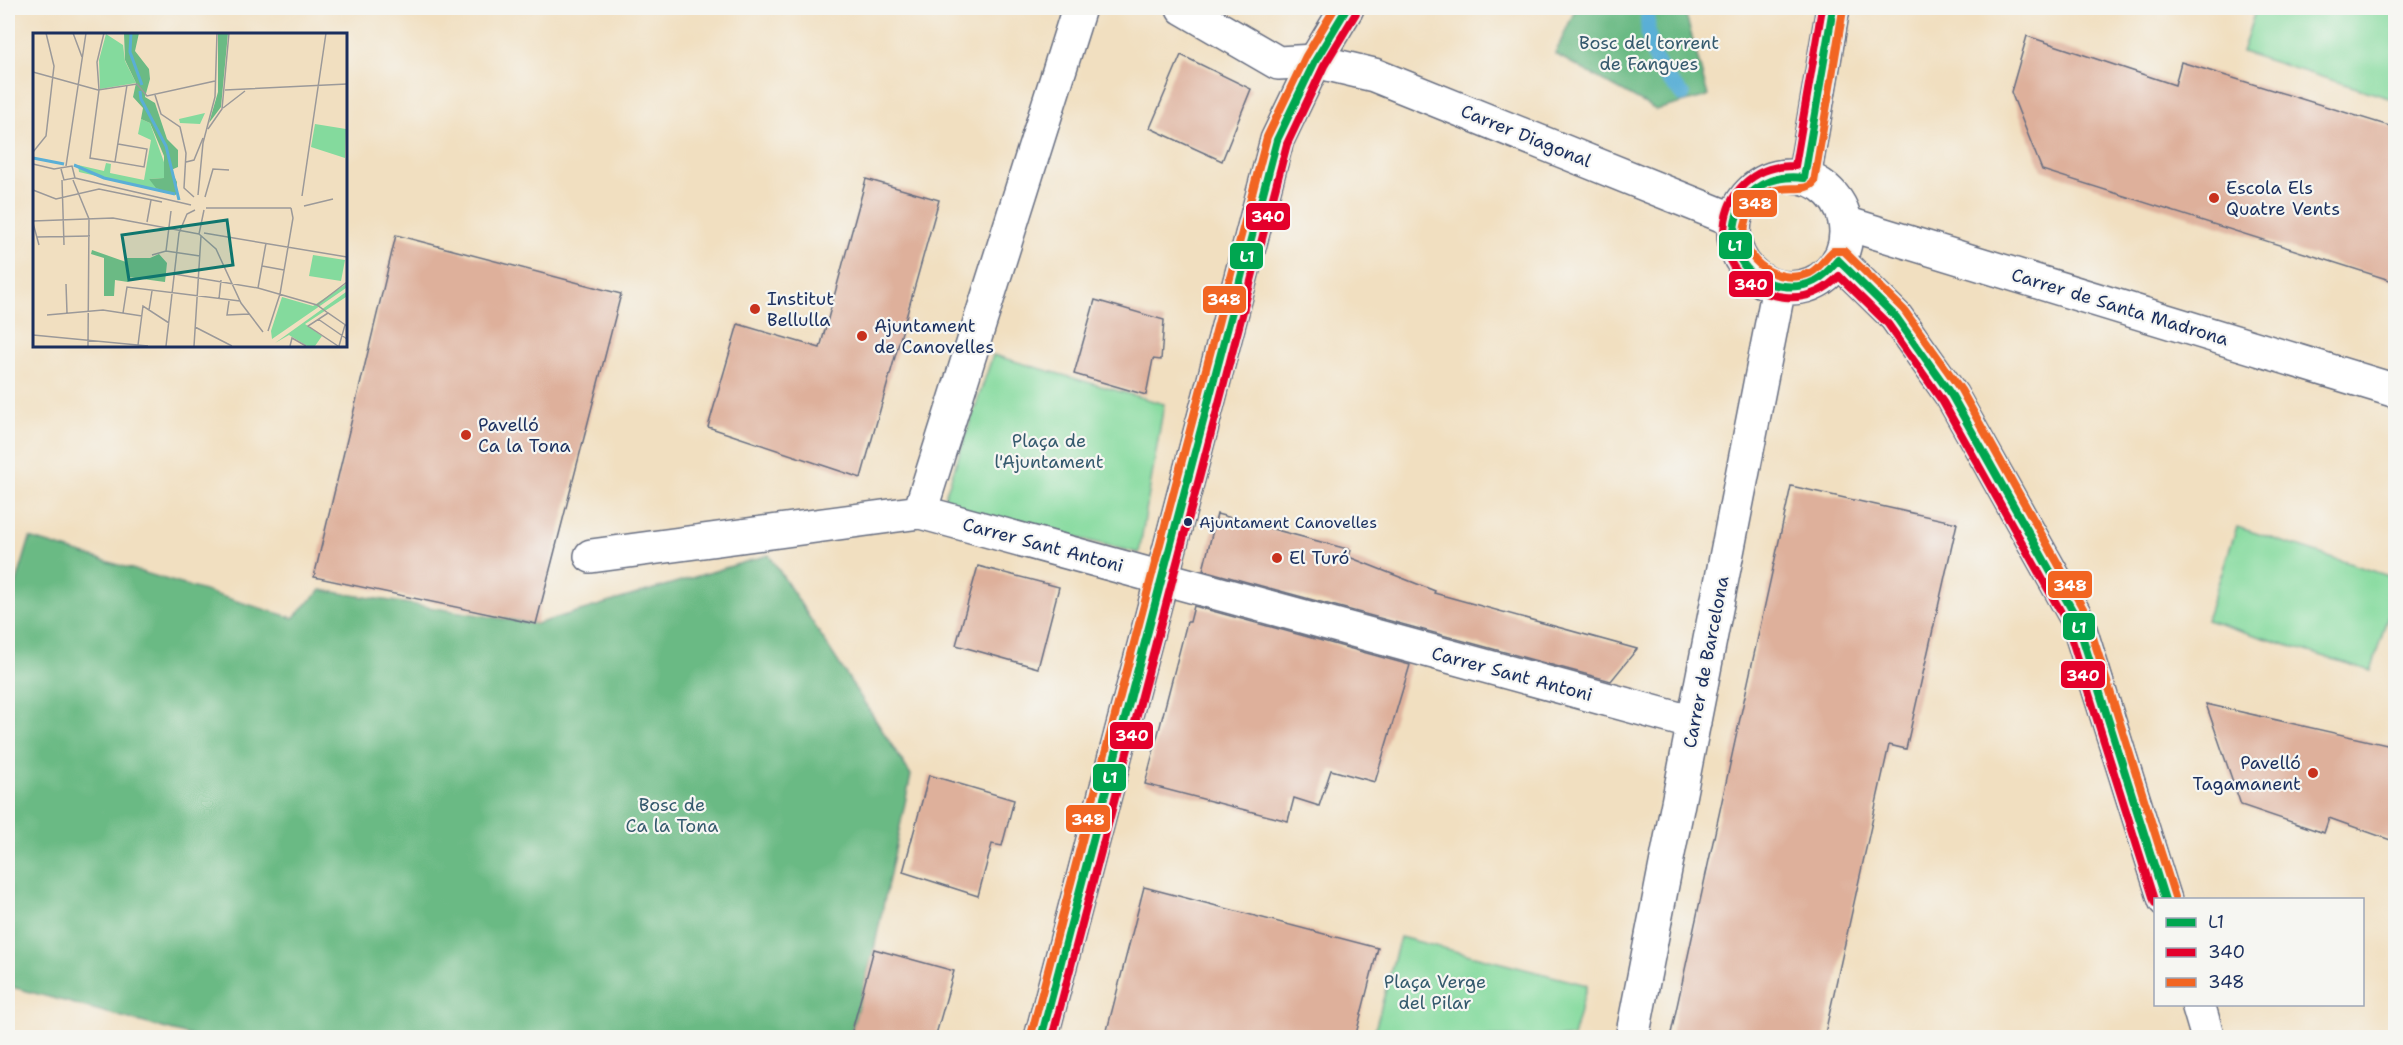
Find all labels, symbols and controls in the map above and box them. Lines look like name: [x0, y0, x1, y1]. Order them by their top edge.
park label: Bosc del torrent de Fangues: [1579, 31, 1719, 76]
inset map: [33, 33, 346, 346]
street label: Carrer Diagonal: [1457, 99, 1595, 173]
place label: Escola Els Quatre Vents: [2226, 176, 2340, 221]
line badge: 348: [1732, 189, 1778, 218]
marker: Escola Els Quatre Vents: [2207, 191, 2221, 205]
text: 348: [1738, 193, 1772, 214]
line badge: 340: [1245, 202, 1291, 231]
text: 340: [1251, 206, 1285, 227]
line badge: L1: [1718, 231, 1753, 260]
text: L1: [1728, 235, 1742, 256]
line badge: L1: [1229, 242, 1264, 270]
text: L1: [1240, 246, 1254, 267]
street label: Carrer de Santa Madrona: [2008, 262, 2232, 352]
line badge: 340: [1728, 270, 1774, 298]
text: 340: [1734, 274, 1768, 295]
line badge: 348: [1202, 285, 1247, 314]
place label: Institut Bellulla: [767, 287, 834, 332]
text: 348: [1207, 289, 1241, 310]
marker: Institut Bellulla: [748, 302, 762, 316]
place label: Ajuntament de Canovelles: [874, 314, 994, 359]
marker: Ajuntament de Canovelles: [855, 329, 869, 343]
place label: Pavelló Ca la Tona: [478, 413, 571, 458]
marker: Pavelló Ca la Tona: [459, 428, 473, 442]
park label: Plaça de l'Ajuntament: [994, 429, 1104, 474]
street label: Carrer Sant Antoni: [960, 512, 1126, 578]
place label: Ajuntament Canovelles: [1199, 512, 1377, 533]
marker: Ajuntament Canovelles: [1182, 516, 1194, 528]
place label: El Turó: [1289, 546, 1349, 570]
marker: El Turó: [1270, 551, 1284, 565]
line badge: 348: [2047, 570, 2093, 599]
street label: Carrer de Barcelona: [1678, 574, 1734, 750]
text: 348: [2053, 575, 2087, 596]
line badge: L1: [2062, 612, 2096, 641]
text: L1: [2072, 617, 2086, 638]
street label: Carrer Sant Antoni: [1429, 641, 1595, 707]
line badge: 340: [2060, 660, 2106, 689]
text: 340: [2066, 665, 2100, 686]
line badge: 340: [1109, 721, 1154, 750]
text: 340: [1115, 725, 1149, 746]
place label: Pavelló Tagamanent: [2193, 751, 2301, 796]
line badge: L1: [1092, 763, 1127, 792]
marker: Pavelló Tagamanent: [2306, 766, 2320, 780]
text: L1: [1103, 767, 1117, 788]
park label: Bosc de Ca la Tona: [626, 793, 718, 838]
line badge: 348: [1065, 804, 1111, 833]
text: 348: [1071, 809, 1105, 830]
legend: [2154, 898, 2364, 1006]
text: L1: [2208, 910, 2224, 934]
text: 340: [2208, 940, 2245, 964]
park label: Plaça Verge del Pilar: [1384, 970, 1486, 1015]
text: 348: [2208, 970, 2245, 994]

